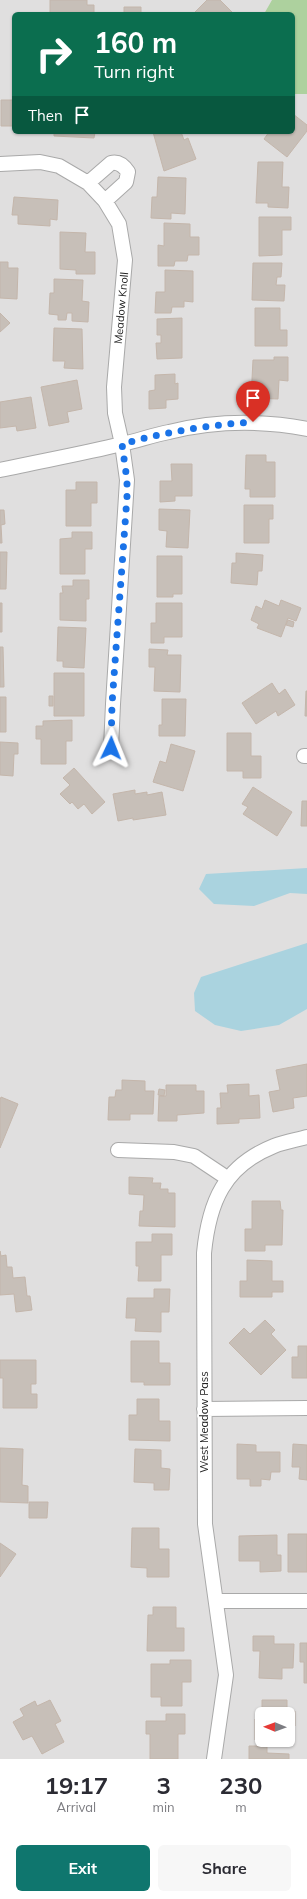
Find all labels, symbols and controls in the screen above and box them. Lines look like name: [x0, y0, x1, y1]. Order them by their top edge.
text: 160 m: [94, 25, 177, 60]
icon: right: [28, 28, 80, 80]
text: Turn right: [94, 60, 174, 83]
icon: arrive: [71, 104, 93, 126]
text: Then: [28, 106, 63, 125]
street label: Meadow Knoll: [111, 271, 131, 345]
pin: [236, 381, 270, 422]
icon: arrive: [242, 387, 264, 409]
position arrow: [90, 727, 132, 769]
street label: West Meadow Pass: [197, 1371, 211, 1473]
north arrow: [255, 1707, 295, 1747]
map controls: [255, 1707, 295, 1747]
text: 19:17: [45, 1770, 108, 1800]
text: 3: [156, 1770, 171, 1800]
text: 230: [219, 1770, 262, 1800]
text: Arrival: [56, 1799, 96, 1815]
text: min: [153, 1799, 175, 1815]
text: m: [235, 1799, 247, 1815]
button: Exit: [16, 1845, 150, 1891]
button: Share: [158, 1845, 291, 1891]

